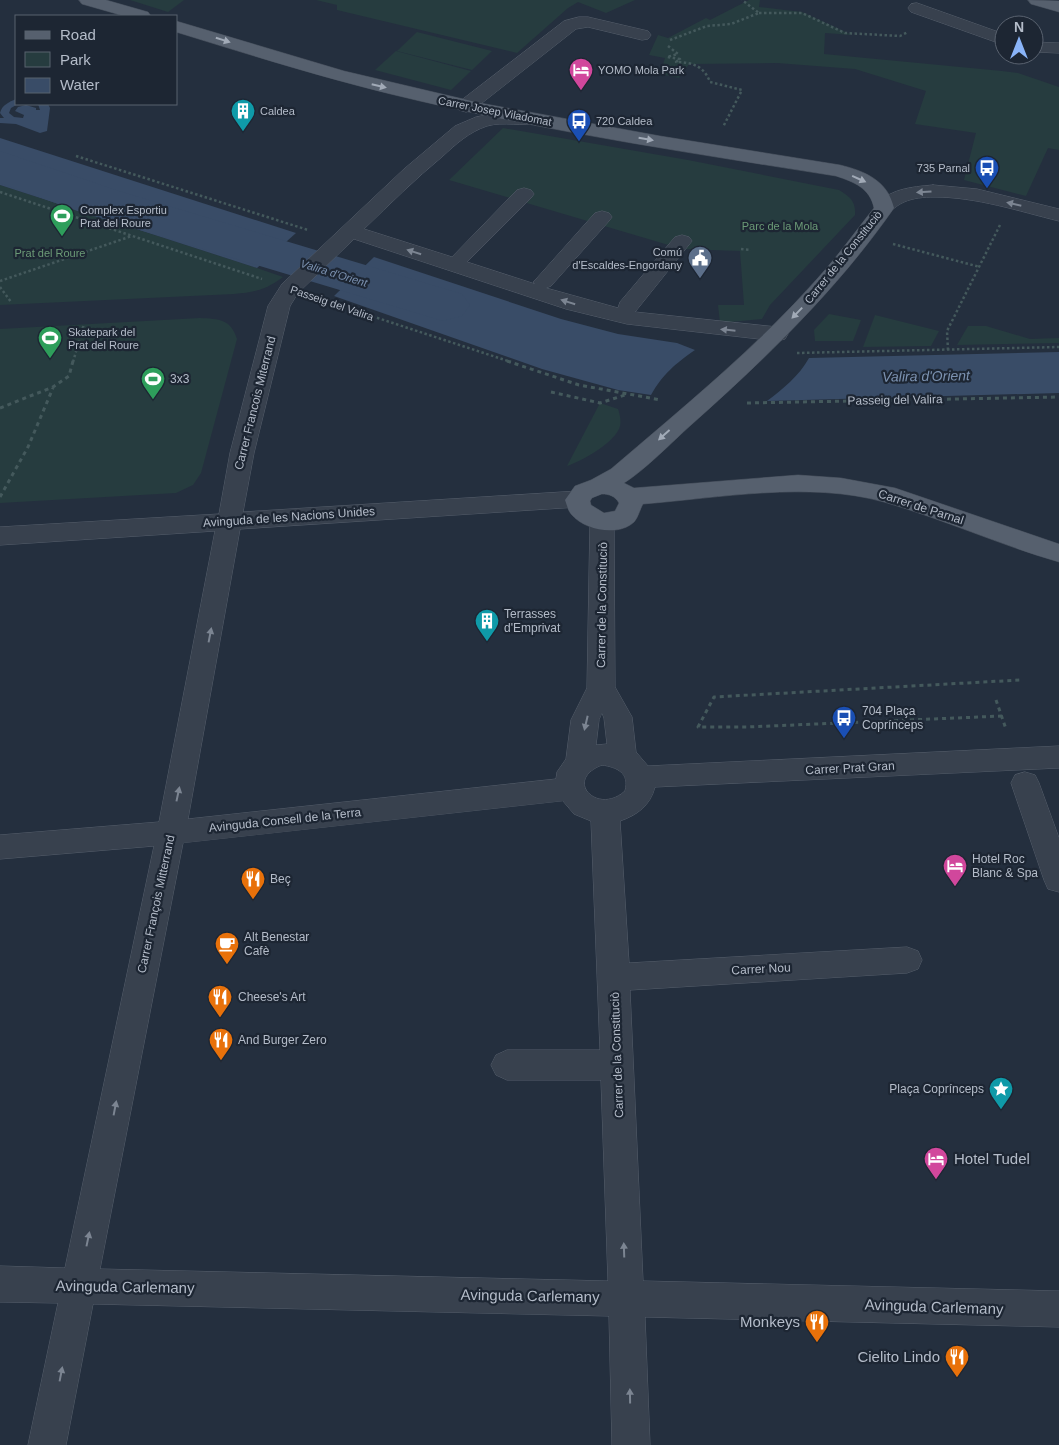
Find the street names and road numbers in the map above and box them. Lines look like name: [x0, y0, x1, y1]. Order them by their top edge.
street label: Carrer Josep Viladomat: [437, 94, 553, 128]
street label: Carrer de la Constituciò: [802, 208, 884, 306]
street label: Passeig del Valira: [289, 283, 376, 323]
street label: Carrer Francois Miterrand: [232, 335, 278, 471]
street label: Passeig del Valira: [847, 392, 943, 408]
street label: Carrer de Parnal: [877, 487, 965, 527]
street label: Avinguda de les Nacions Unides: [202, 504, 376, 530]
street label: Carrer de la Constituciò: [594, 542, 610, 668]
street label: Carrer Prat Gran: [805, 759, 895, 777]
street label: Avinguda Consell de la Terra: [208, 805, 362, 835]
street label: Carrer François Mitterrand: [135, 834, 177, 974]
street label: Carrer Nou: [731, 960, 791, 978]
street label: Carrer de la Constituciò: [608, 991, 626, 1118]
street label: Avinguda Carlemany: [55, 1277, 195, 1296]
street label: Avinguda Carlemany: [460, 1286, 600, 1305]
street label: Avinguda Carlemany: [864, 1296, 1004, 1317]

